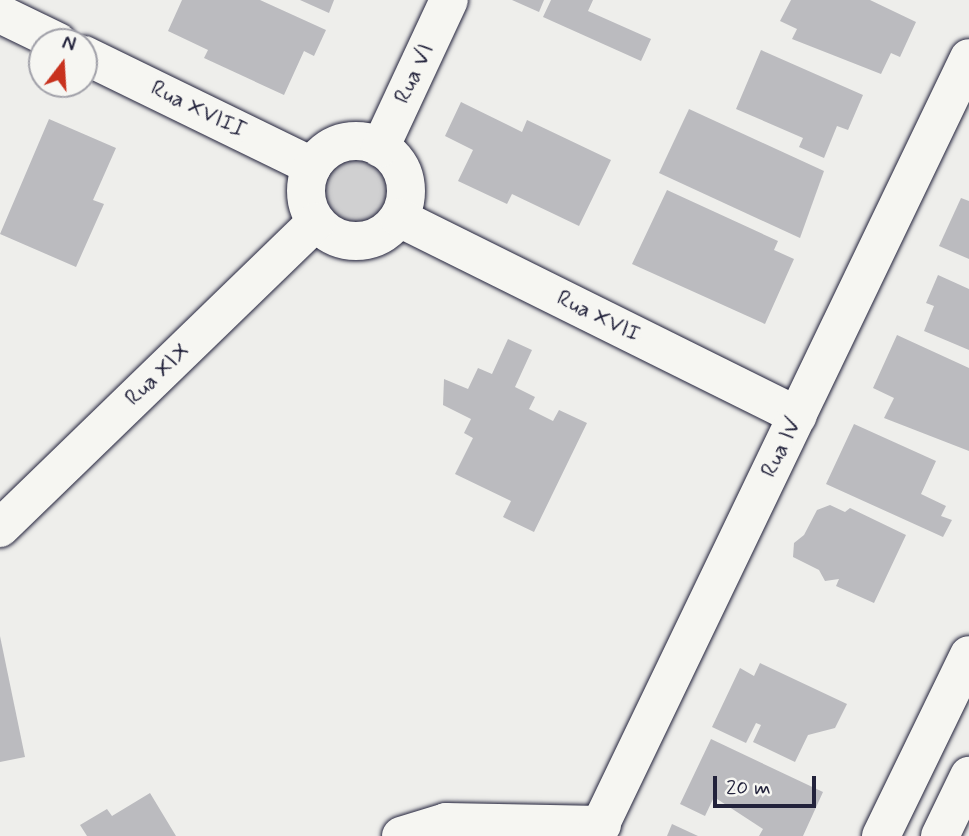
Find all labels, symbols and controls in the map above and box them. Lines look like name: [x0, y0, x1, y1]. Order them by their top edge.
north arrow: [28, 28, 98, 98]
text: N: [59, 31, 78, 58]
street label: Rua VI: [388, 37, 442, 111]
street label: Rua XVIII: [146, 75, 250, 145]
street label: Rua XVII: [549, 284, 647, 350]
street label: Rua XIX: [118, 336, 198, 414]
street label: Rua IV: [755, 411, 809, 485]
scale bar: [717, 762, 820, 806]
text: 20 m: [726, 774, 771, 802]

